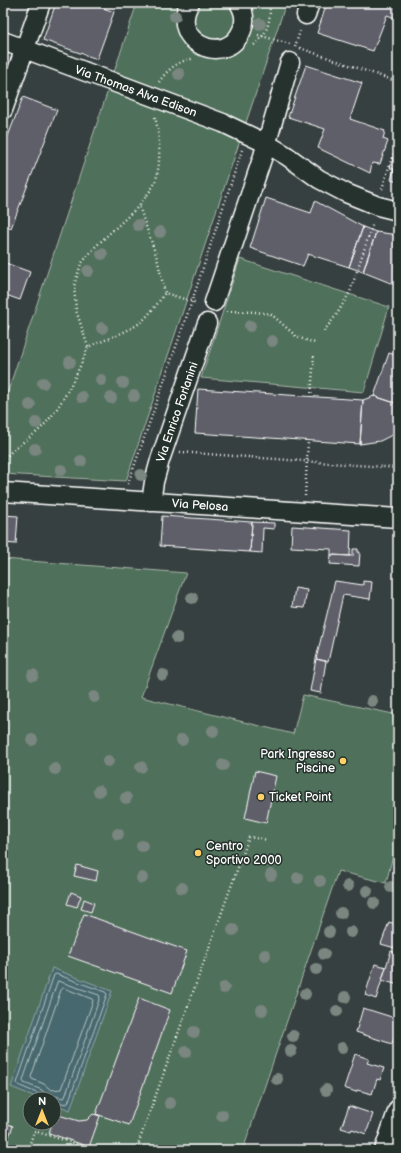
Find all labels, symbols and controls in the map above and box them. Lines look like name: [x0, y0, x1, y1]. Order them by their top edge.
street label: Via Thomas Alva Edison: [73, 62, 199, 121]
street label: Via Enrico Forlanini: [153, 360, 202, 464]
street label: Via Pelosa: [171, 496, 229, 515]
place label: Park Ingresso Piscine: [260, 747, 335, 776]
marker: Park Ingresso Piscine: [338, 756, 348, 766]
place label: Ticket Point: [269, 790, 332, 805]
marker: Ticket Point: [256, 792, 266, 802]
place label: Centro Sportivo 2000: [206, 839, 282, 868]
marker: Centro Sportivo 2000: [193, 848, 203, 858]
north arrow: [22, 1091, 62, 1131]
text: N: [38, 1095, 46, 1108]

